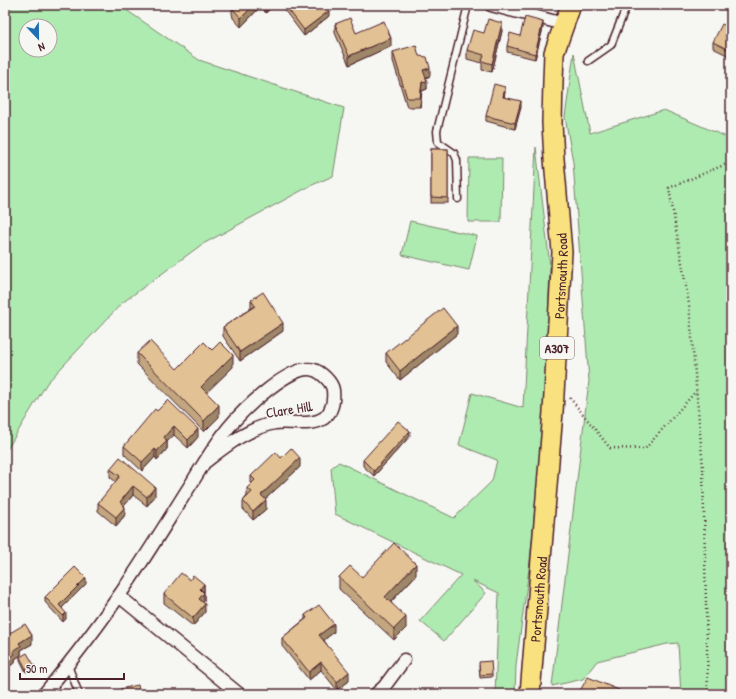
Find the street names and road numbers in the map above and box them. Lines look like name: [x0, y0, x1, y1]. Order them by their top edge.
street label: Portsmouth Road: [549, 232, 572, 319]
road number: A307: [540, 337, 574, 359]
street label: Clare Hill: [264, 396, 315, 422]
street label: Portsmouth Road: [525, 555, 551, 643]

